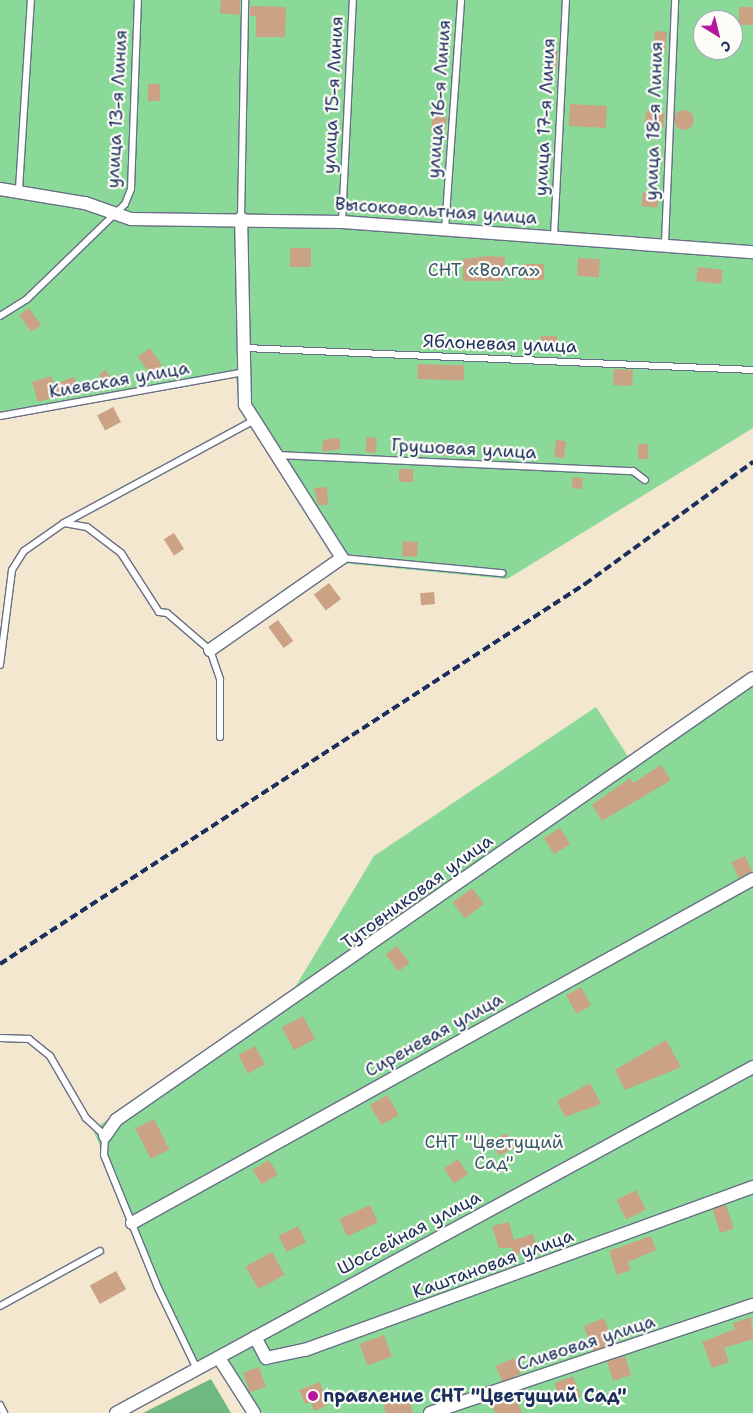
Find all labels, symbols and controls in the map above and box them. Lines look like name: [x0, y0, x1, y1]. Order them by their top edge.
north arrow: [693, 10, 743, 60]
street label: улица 15-я Линия: [318, 16, 348, 174]
street label: улица 16-я Линия: [423, 19, 455, 179]
street label: улица 13-я Линия: [102, 29, 132, 189]
street label: улица 17-я Линия: [530, 37, 560, 197]
text: С: [717, 37, 735, 56]
street label: улица 18-я Линия: [640, 41, 668, 201]
street label: Высоковольтная улица: [334, 193, 538, 229]
park label: СНТ «Волга»: [428, 259, 540, 281]
street label: Яблоневая улица: [423, 331, 577, 357]
street label: Киевская улица: [47, 357, 191, 403]
street label: Грушовая улица: [391, 434, 537, 464]
street label: Тутовниковая улица: [337, 830, 497, 954]
street label: Сиреневая улица: [361, 988, 507, 1082]
park label: СНТ "Цветущий Сад": [424, 1132, 564, 1174]
street label: Шоссейная улица: [334, 1186, 484, 1280]
street label: Каштановая улица: [410, 1225, 576, 1303]
street label: Сливовая улица: [514, 1310, 658, 1376]
place label: правление СНТ "Цветущий Сад": [323, 1385, 627, 1407]
marker: правление СНТ "Цветущий Сад": [307, 1390, 319, 1402]

